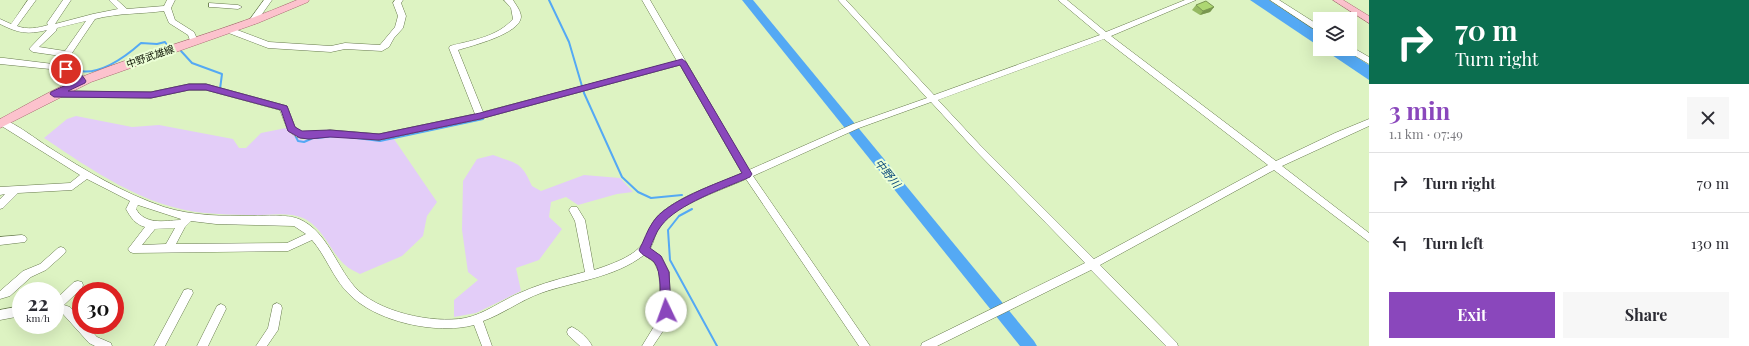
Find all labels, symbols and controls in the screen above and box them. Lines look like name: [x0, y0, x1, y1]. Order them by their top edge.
text: 70 m: [1455, 11, 1518, 48]
map controls: [1313, 12, 1357, 56]
button: layers: [1313, 12, 1357, 56]
icon: right: [1389, 16, 1441, 68]
street label: 中野武雄線: [124, 41, 176, 71]
text: Turn right: [1455, 47, 1538, 71]
pin: [49, 52, 83, 86]
icon: arrive: [55, 58, 77, 80]
text: 3 min: [1389, 94, 1450, 126]
button: close: [1687, 97, 1729, 139]
text: 1.1 km · 07:49: [1389, 125, 1463, 142]
water label: 中野川: [872, 155, 905, 191]
icon: right: [1389, 172, 1411, 194]
text: Turn right: [1423, 173, 1496, 193]
text: 70 m: [1697, 173, 1729, 193]
icon: left: [1389, 232, 1411, 254]
text: Turn left: [1423, 233, 1484, 253]
text: 130 m: [1691, 233, 1729, 253]
speed limit sign: 30: [72, 282, 124, 334]
text: 22: [28, 289, 48, 316]
position arrow: [645, 290, 687, 332]
button: Exit: [1389, 292, 1555, 338]
button: Share: [1563, 292, 1729, 338]
text: km/h: [26, 311, 50, 325]

